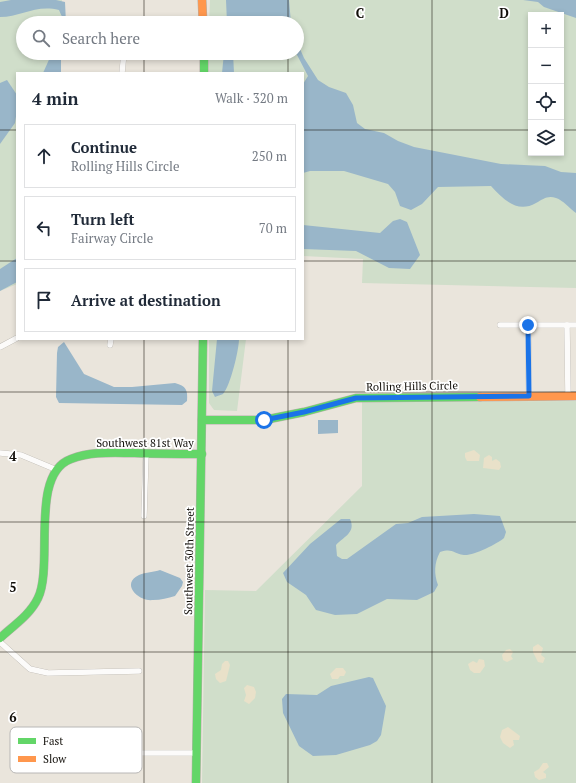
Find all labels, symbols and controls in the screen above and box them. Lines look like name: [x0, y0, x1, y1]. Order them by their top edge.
text: C: [356, 4, 364, 22]
text: D: [499, 4, 509, 22]
map controls: [528, 12, 564, 156]
button: +: [528, 12, 564, 48]
search box: [16, 16, 304, 60]
icon: search: [30, 27, 52, 49]
text: Search here: [62, 28, 140, 48]
button: −: [528, 48, 564, 84]
button: locate: [528, 84, 564, 120]
text: 4 min: [32, 87, 79, 110]
text: Walk · 320 m: [215, 89, 288, 107]
button: layers: [528, 120, 564, 156]
text: Continue: [71, 137, 137, 157]
icon: ahead: [33, 145, 55, 167]
text: 250 m: [252, 147, 287, 165]
text: Rolling Hills Circle: [71, 157, 179, 175]
text: Turn left: [71, 209, 135, 229]
icon: left: [33, 217, 55, 239]
text: 70 m: [259, 219, 287, 237]
text: Fairway Circle: [71, 229, 153, 247]
icon: arrive: [33, 289, 55, 311]
text: Arrive at destination: [71, 290, 221, 310]
route end: [519, 316, 537, 334]
street label: Rolling Hills Circle: [366, 378, 458, 394]
route start: [255, 411, 273, 429]
street label: Southwest 81st Way: [96, 436, 194, 450]
text: 4: [9, 447, 17, 465]
street label: Southwest 30th Street: [181, 507, 197, 615]
text: 5: [9, 578, 17, 596]
text: 6: [9, 708, 17, 726]
legend: [10, 727, 142, 773]
text: Fast: [43, 734, 63, 748]
text: Slow: [43, 752, 67, 766]

